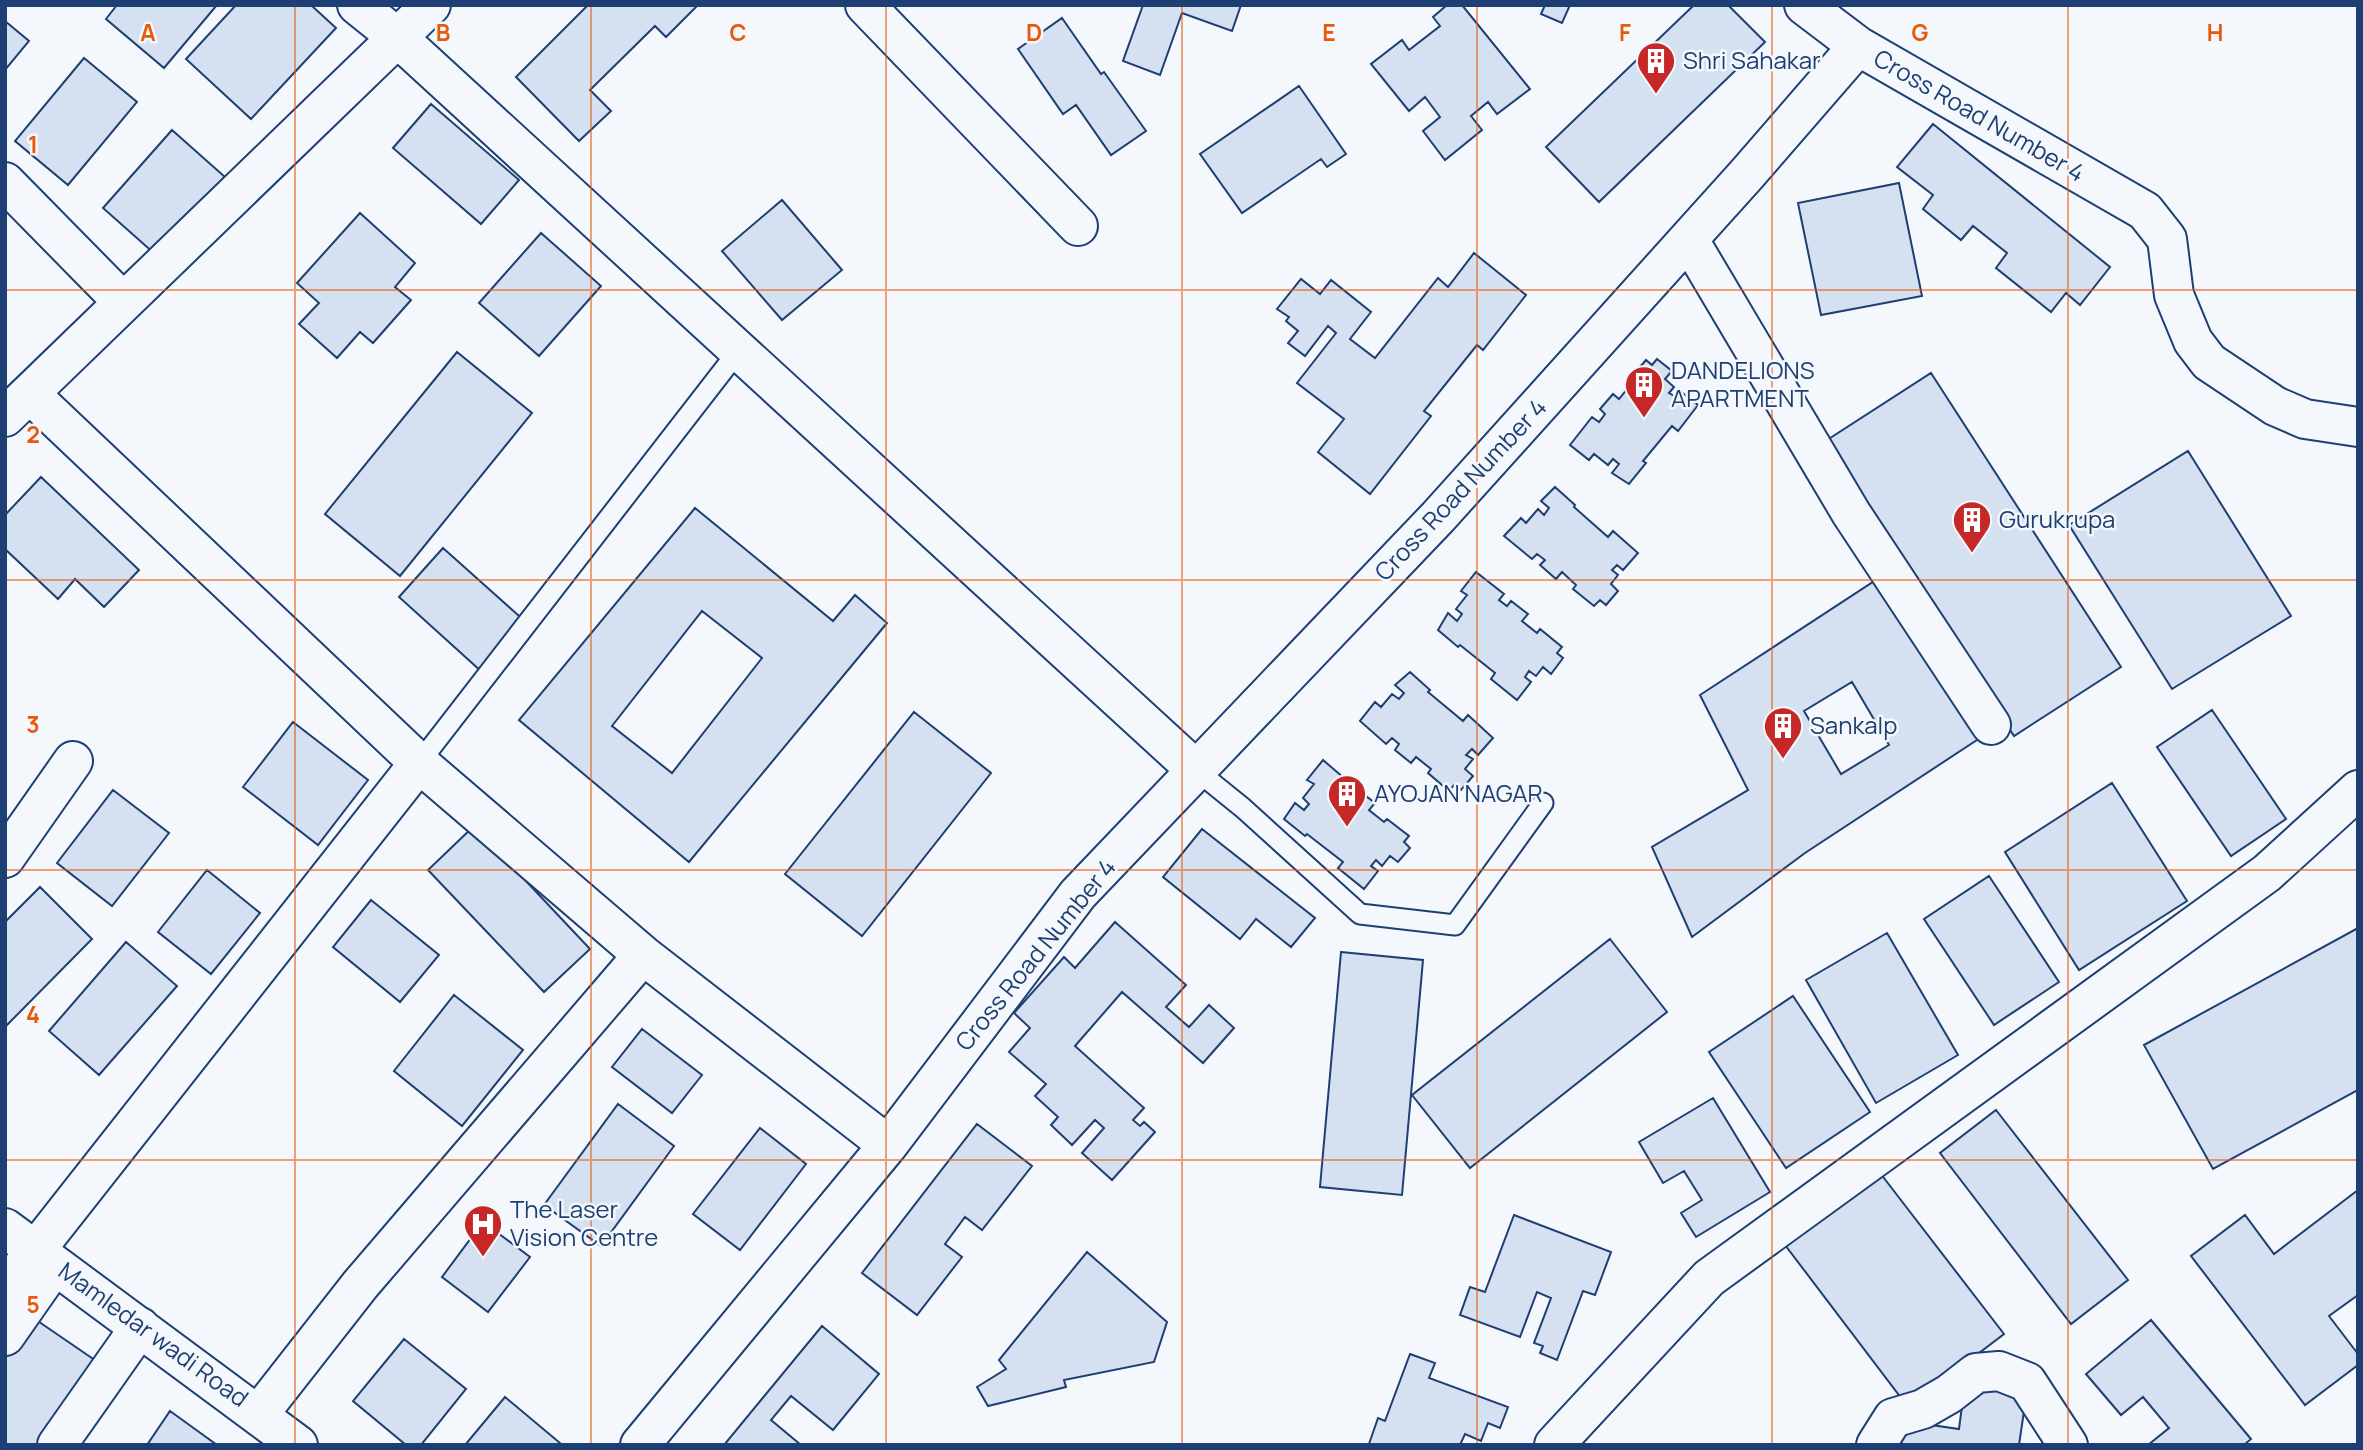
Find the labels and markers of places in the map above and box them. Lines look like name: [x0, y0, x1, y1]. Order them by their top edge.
building icon: Shri Sahakar: [1635, 40, 1677, 95]
place label: Shri Sahakar: [1683, 43, 1821, 76]
place label: DANDELIONS APARTMENT: [1671, 353, 1815, 414]
building icon: DANDELIONS APARTMENT: [1623, 364, 1665, 419]
building icon: Gurukrupa: [1951, 499, 1993, 554]
place label: Gurukrupa: [1999, 502, 2115, 535]
building icon: Sankalp: [1762, 705, 1804, 760]
place label: Sankalp: [1810, 708, 1897, 741]
building icon: AYOJAN NAGAR: [1326, 773, 1368, 828]
place label: AYOJAN NAGAR: [1374, 776, 1543, 809]
place label: The Laser Vision Centre: [510, 1192, 658, 1253]
hospital icon: The Laser Vision Centre: [462, 1203, 504, 1258]

